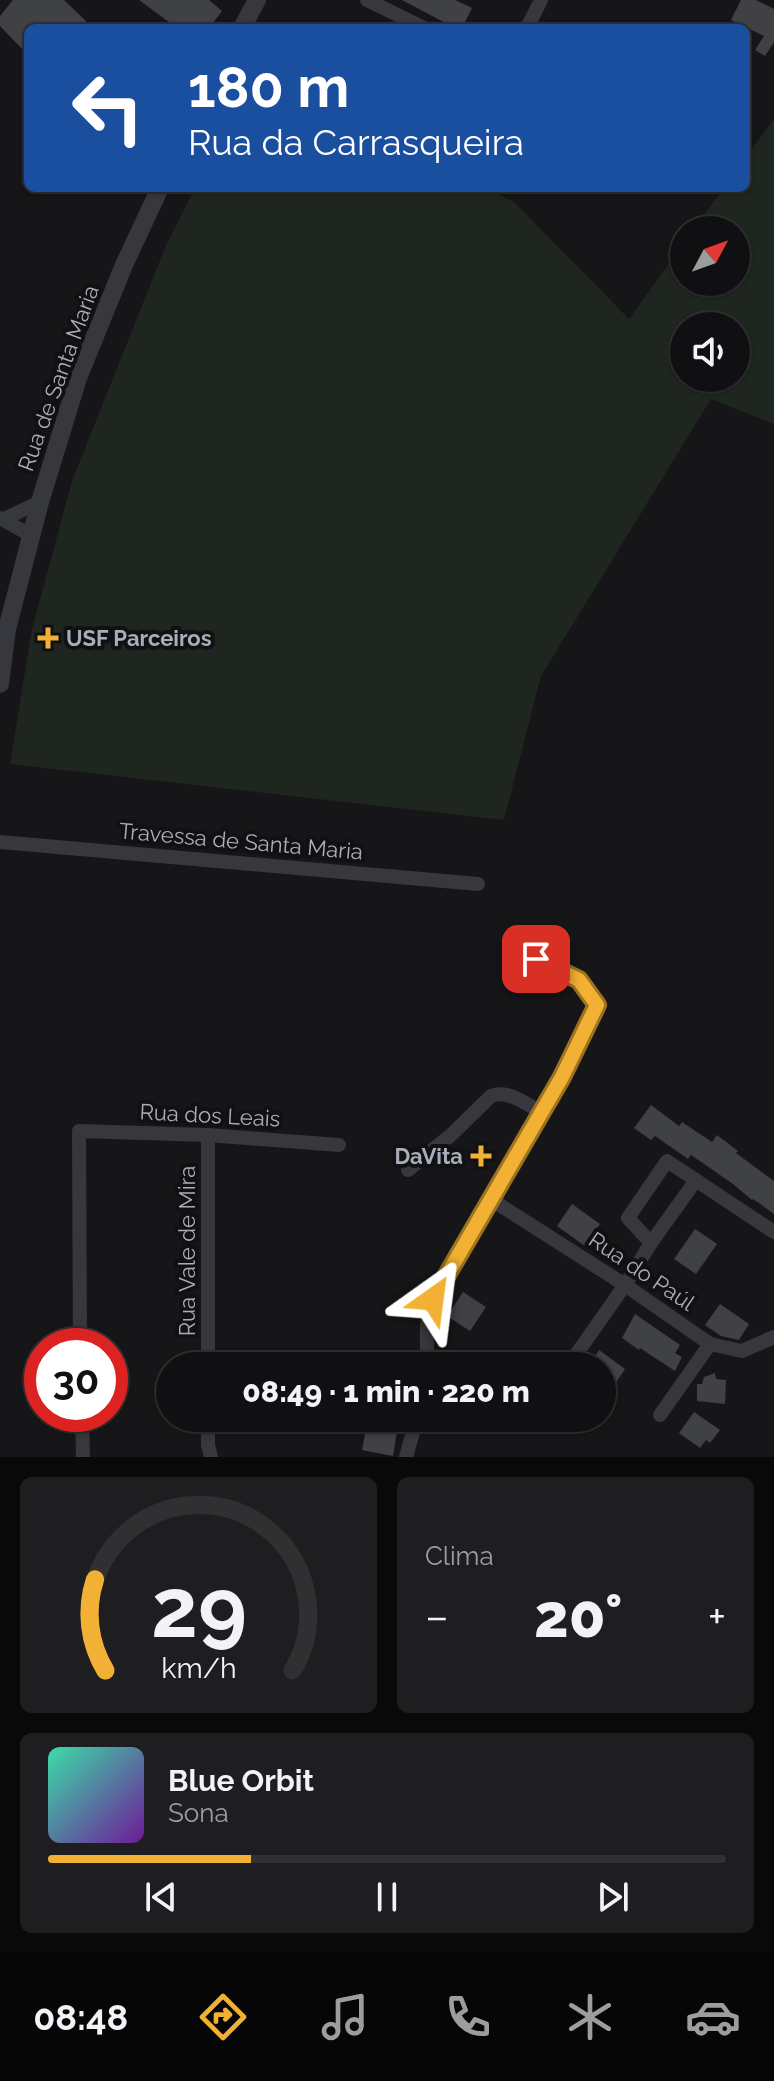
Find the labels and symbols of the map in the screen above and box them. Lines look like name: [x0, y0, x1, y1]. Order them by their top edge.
north arrow: [670, 216, 750, 296]
street label: Rua de Santa Maria: [12, 282, 104, 474]
place label: USF Parceiros: [66, 625, 212, 651]
marker: USF Parceiros: [37, 627, 59, 649]
street label: Travessa de Santa Maria: [118, 817, 364, 865]
pin: [502, 925, 570, 993]
street label: Rua dos Leais: [139, 1098, 281, 1132]
place label: DaVita: [394, 1143, 463, 1169]
marker: DaVita: [470, 1145, 492, 1167]
street label: Rua Vale de Mira: [174, 1166, 200, 1336]
street label: Rua do Paúl: [584, 1226, 700, 1316]
position arrow: [391, 1257, 475, 1341]
speed limit sign: 30: [24, 1328, 128, 1432]

